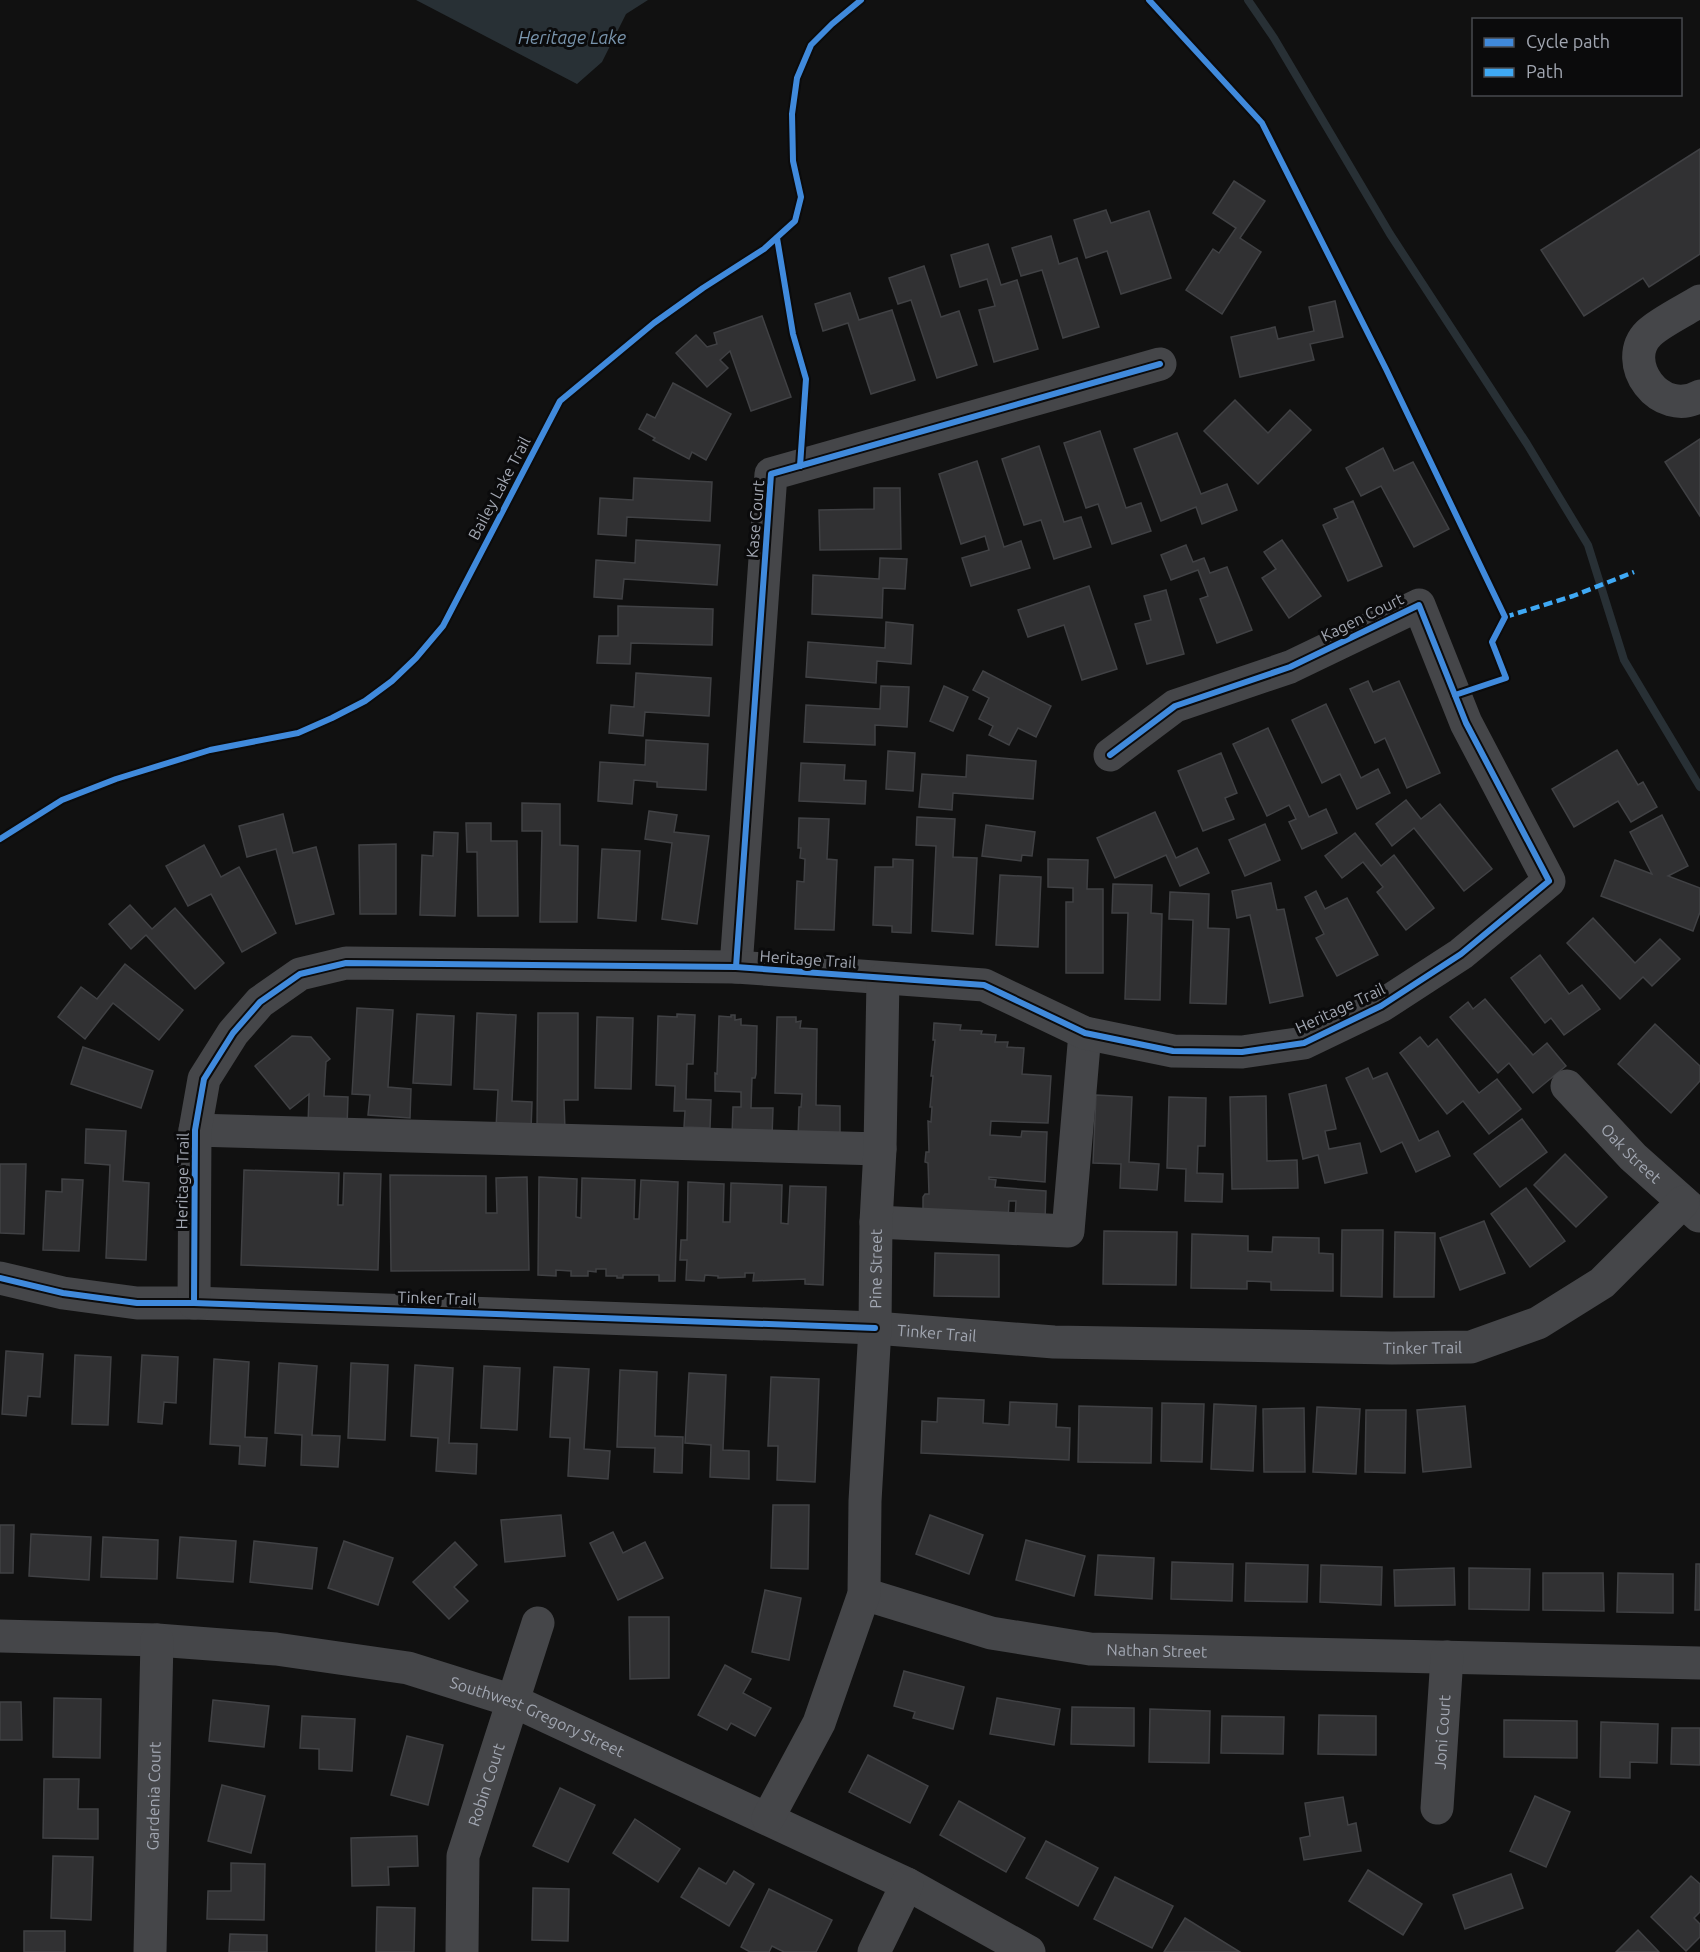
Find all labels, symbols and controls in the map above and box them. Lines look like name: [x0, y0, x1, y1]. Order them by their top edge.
legend: [1472, 18, 1682, 96]
water label: Heritage Lake: [518, 27, 626, 47]
text: Cycle path: [1526, 31, 1610, 51]
text: Path: [1526, 61, 1563, 81]
street label: Bailey Lake Trail: [464, 433, 534, 543]
street label: Kase Court: [743, 479, 767, 559]
street label: Kagen Court: [1318, 589, 1407, 645]
street label: Heritage Trail: [759, 947, 857, 971]
street label: Heritage Trail: [1292, 979, 1388, 1037]
street label: Oak Street: [1597, 1120, 1665, 1187]
street label: Heritage Trail: [172, 1132, 192, 1230]
street label: Pine Street: [866, 1228, 885, 1309]
street label: Tinker Trail: [397, 1288, 477, 1308]
street label: Tinker Trail: [897, 1321, 977, 1345]
street label: Tinker Trail: [1383, 1338, 1462, 1357]
street label: Nathan Street: [1106, 1640, 1208, 1661]
street label: Southwest Gregory Street: [448, 1673, 628, 1761]
street label: Joni Court: [1431, 1694, 1454, 1770]
street label: Robin Court: [464, 1740, 508, 1828]
street label: Gardenia Court: [143, 1741, 164, 1851]

